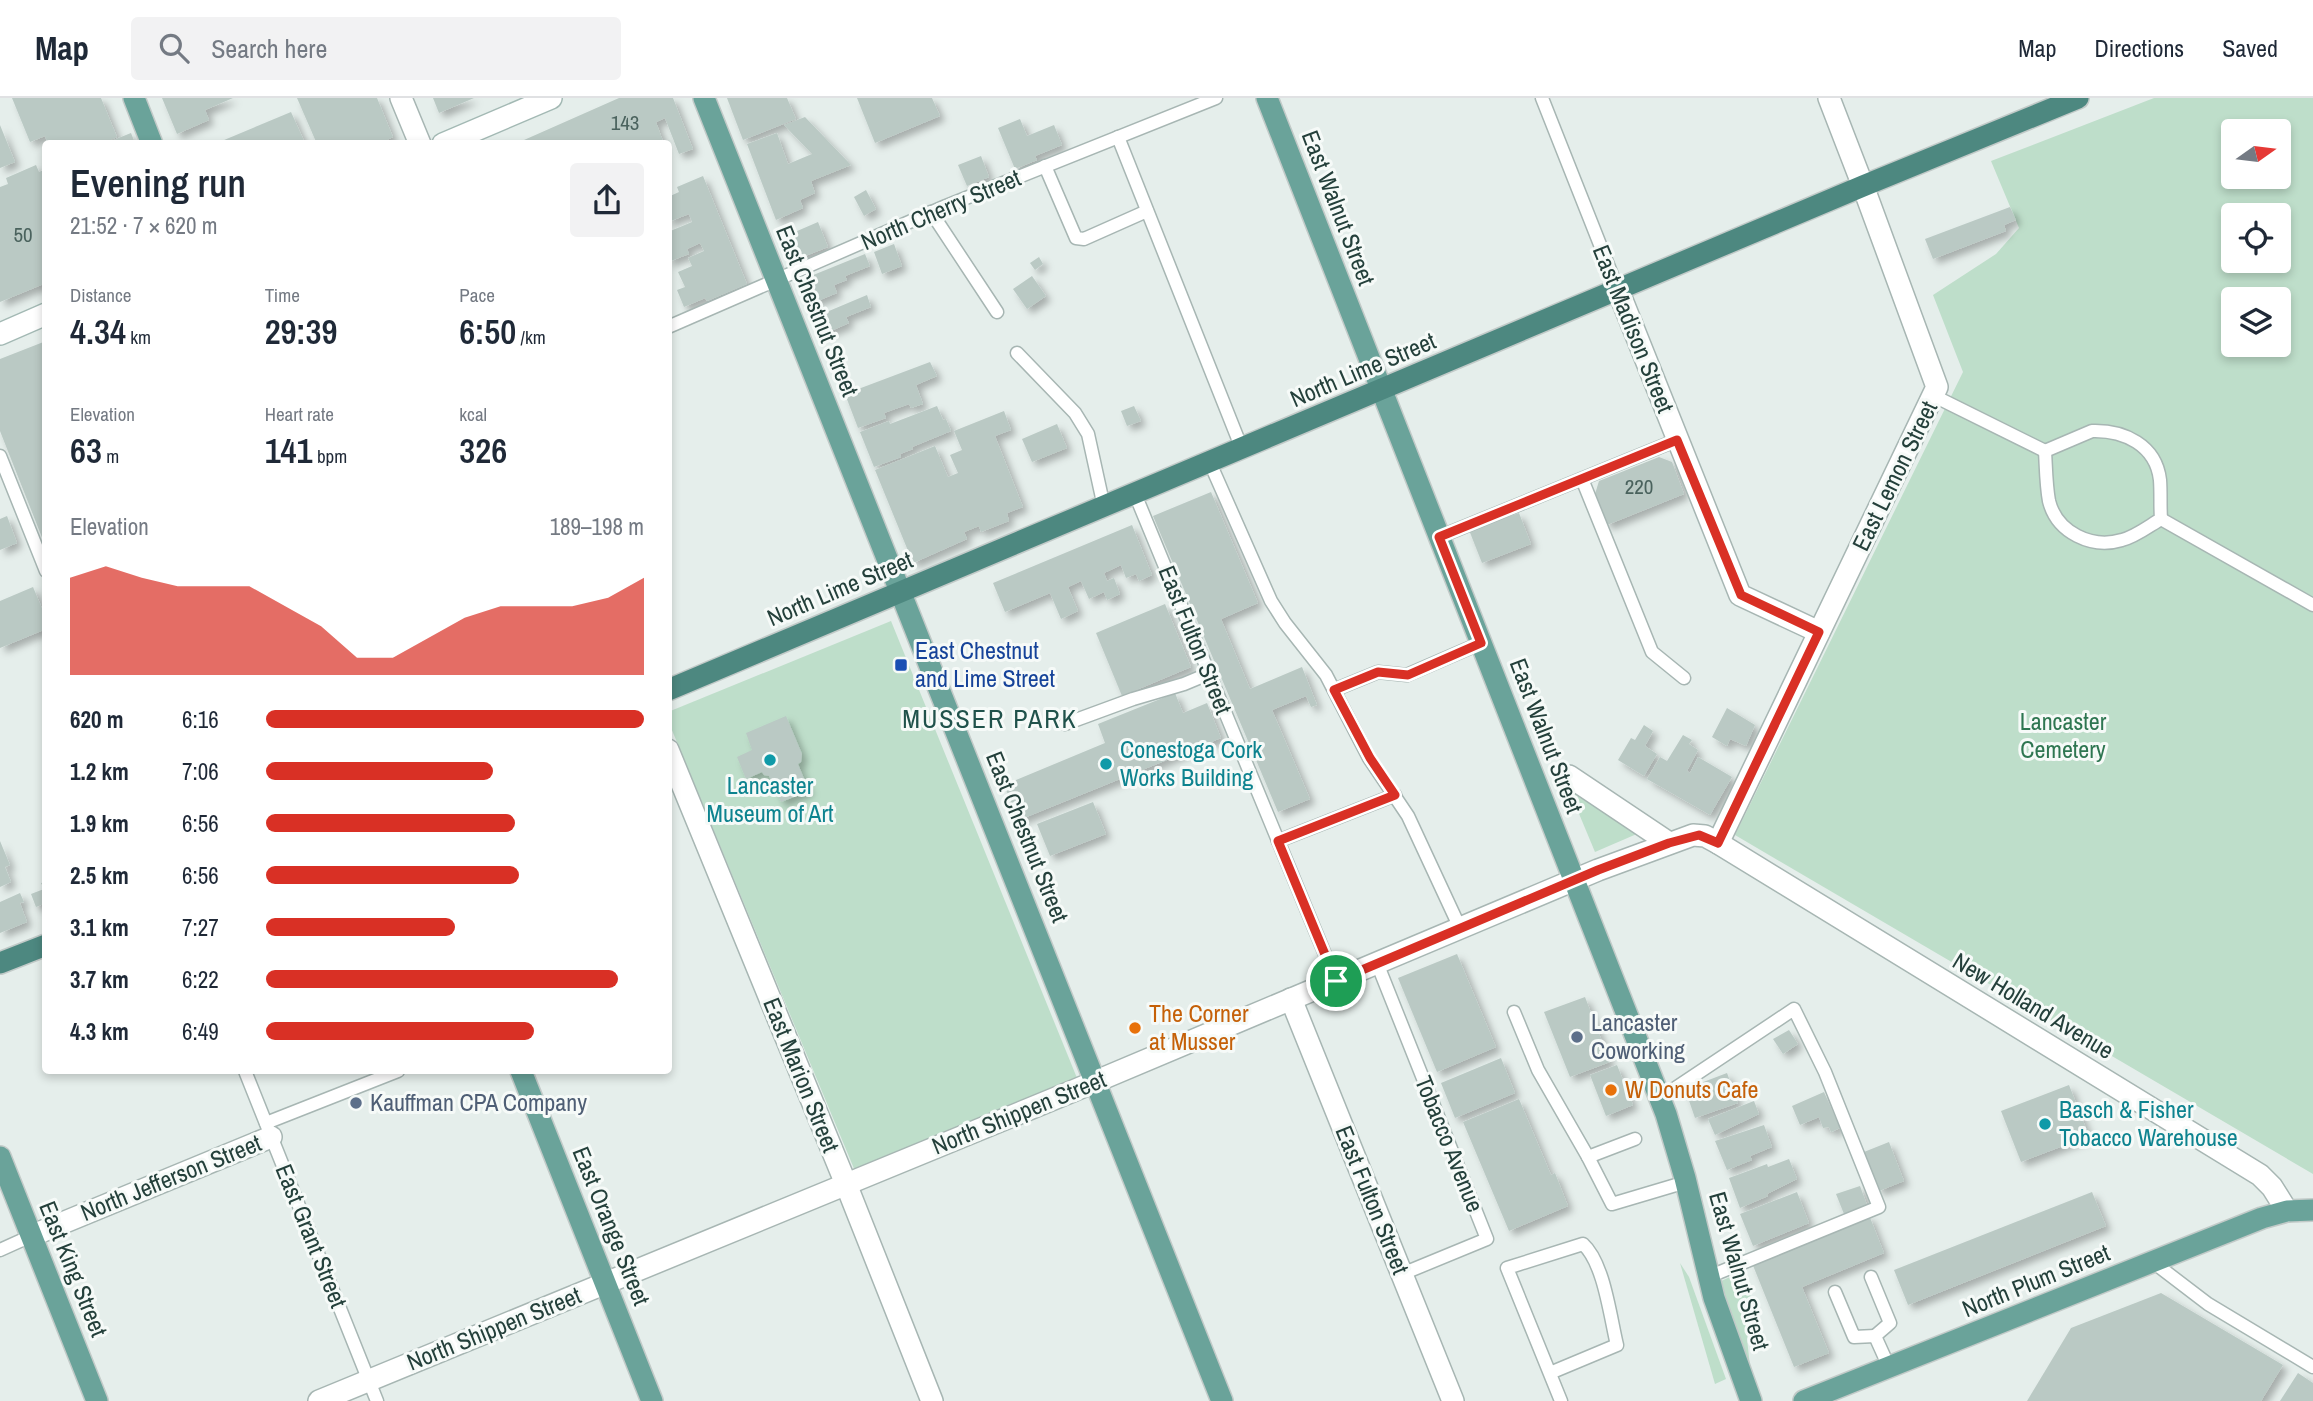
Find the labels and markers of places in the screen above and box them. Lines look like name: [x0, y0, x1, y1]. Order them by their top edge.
place label: East Chestnut and Lime Street: [915, 634, 1056, 694]
marker: East Chestnut and Lime Street: [893, 657, 909, 673]
place label: Conestoga Cork Works Building: [1120, 733, 1262, 793]
marker: Lancaster Museum of Art: [762, 752, 778, 768]
marker: Conestoga Cork Works Building: [1098, 756, 1114, 772]
place label: Lancaster Museum of Art: [707, 769, 834, 829]
pin: [1306, 951, 1366, 1011]
place label: The Corner at Musser: [1149, 997, 1249, 1057]
place label: Lancaster Coworking: [1591, 1006, 1685, 1066]
marker: The Corner at Musser: [1127, 1020, 1143, 1036]
marker: Lancaster Coworking: [1569, 1029, 1585, 1045]
place label: W Donuts Cafe: [1625, 1073, 1758, 1105]
marker: W Donuts Cafe: [1603, 1082, 1619, 1098]
place label: Kauffman CPA Company: [370, 1086, 587, 1118]
place label: Basch & Fisher Tobacco Warehouse: [2059, 1093, 2238, 1153]
marker: Kauffman CPA Company: [348, 1095, 364, 1111]
marker: Basch & Fisher Tobacco Warehouse: [2037, 1116, 2053, 1132]

